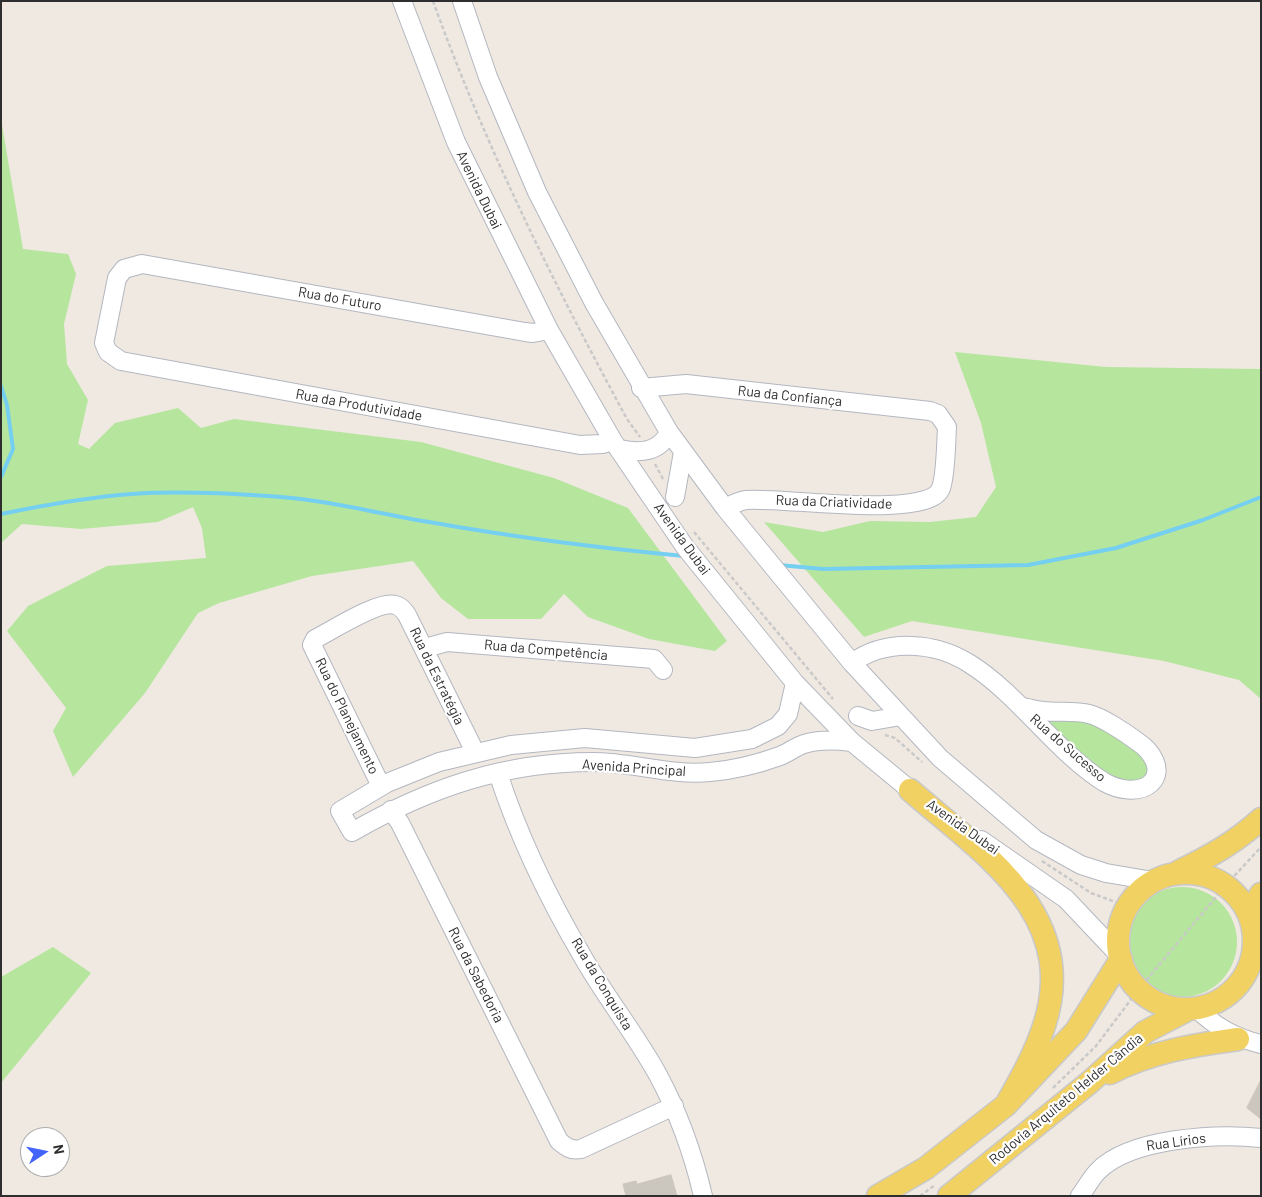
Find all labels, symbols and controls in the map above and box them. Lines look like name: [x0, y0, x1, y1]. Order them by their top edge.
street label: Avenida Dubai: [453, 148, 505, 232]
street label: Rua do Futuro: [297, 283, 383, 315]
street label: Rua da Confiança: [737, 382, 843, 410]
street label: Rua da Produtividade: [294, 386, 424, 424]
street label: Rua da Criatividade: [775, 492, 893, 512]
street label: Avenida Dubai: [650, 500, 714, 578]
street label: Rua da Estratégia: [406, 624, 468, 728]
street label: Rua da Competência: [483, 636, 609, 664]
street label: Rua do Planejamento: [312, 655, 382, 777]
street label: Rua do Sucesso: [1027, 710, 1109, 786]
street label: Avenida Principal: [582, 756, 686, 780]
street label: Avenida Dubai: [923, 796, 1003, 858]
street label: Rua da Sabedoria: [445, 924, 507, 1026]
street label: Rua da Conquista: [568, 935, 636, 1033]
street label: Rodovia Arquiteto Helder Cândia: [986, 1030, 1146, 1168]
north arrow: [20, 1127, 70, 1177]
street label: Rua Lírios: [1145, 1130, 1207, 1154]
text: N: [50, 1143, 68, 1155]

